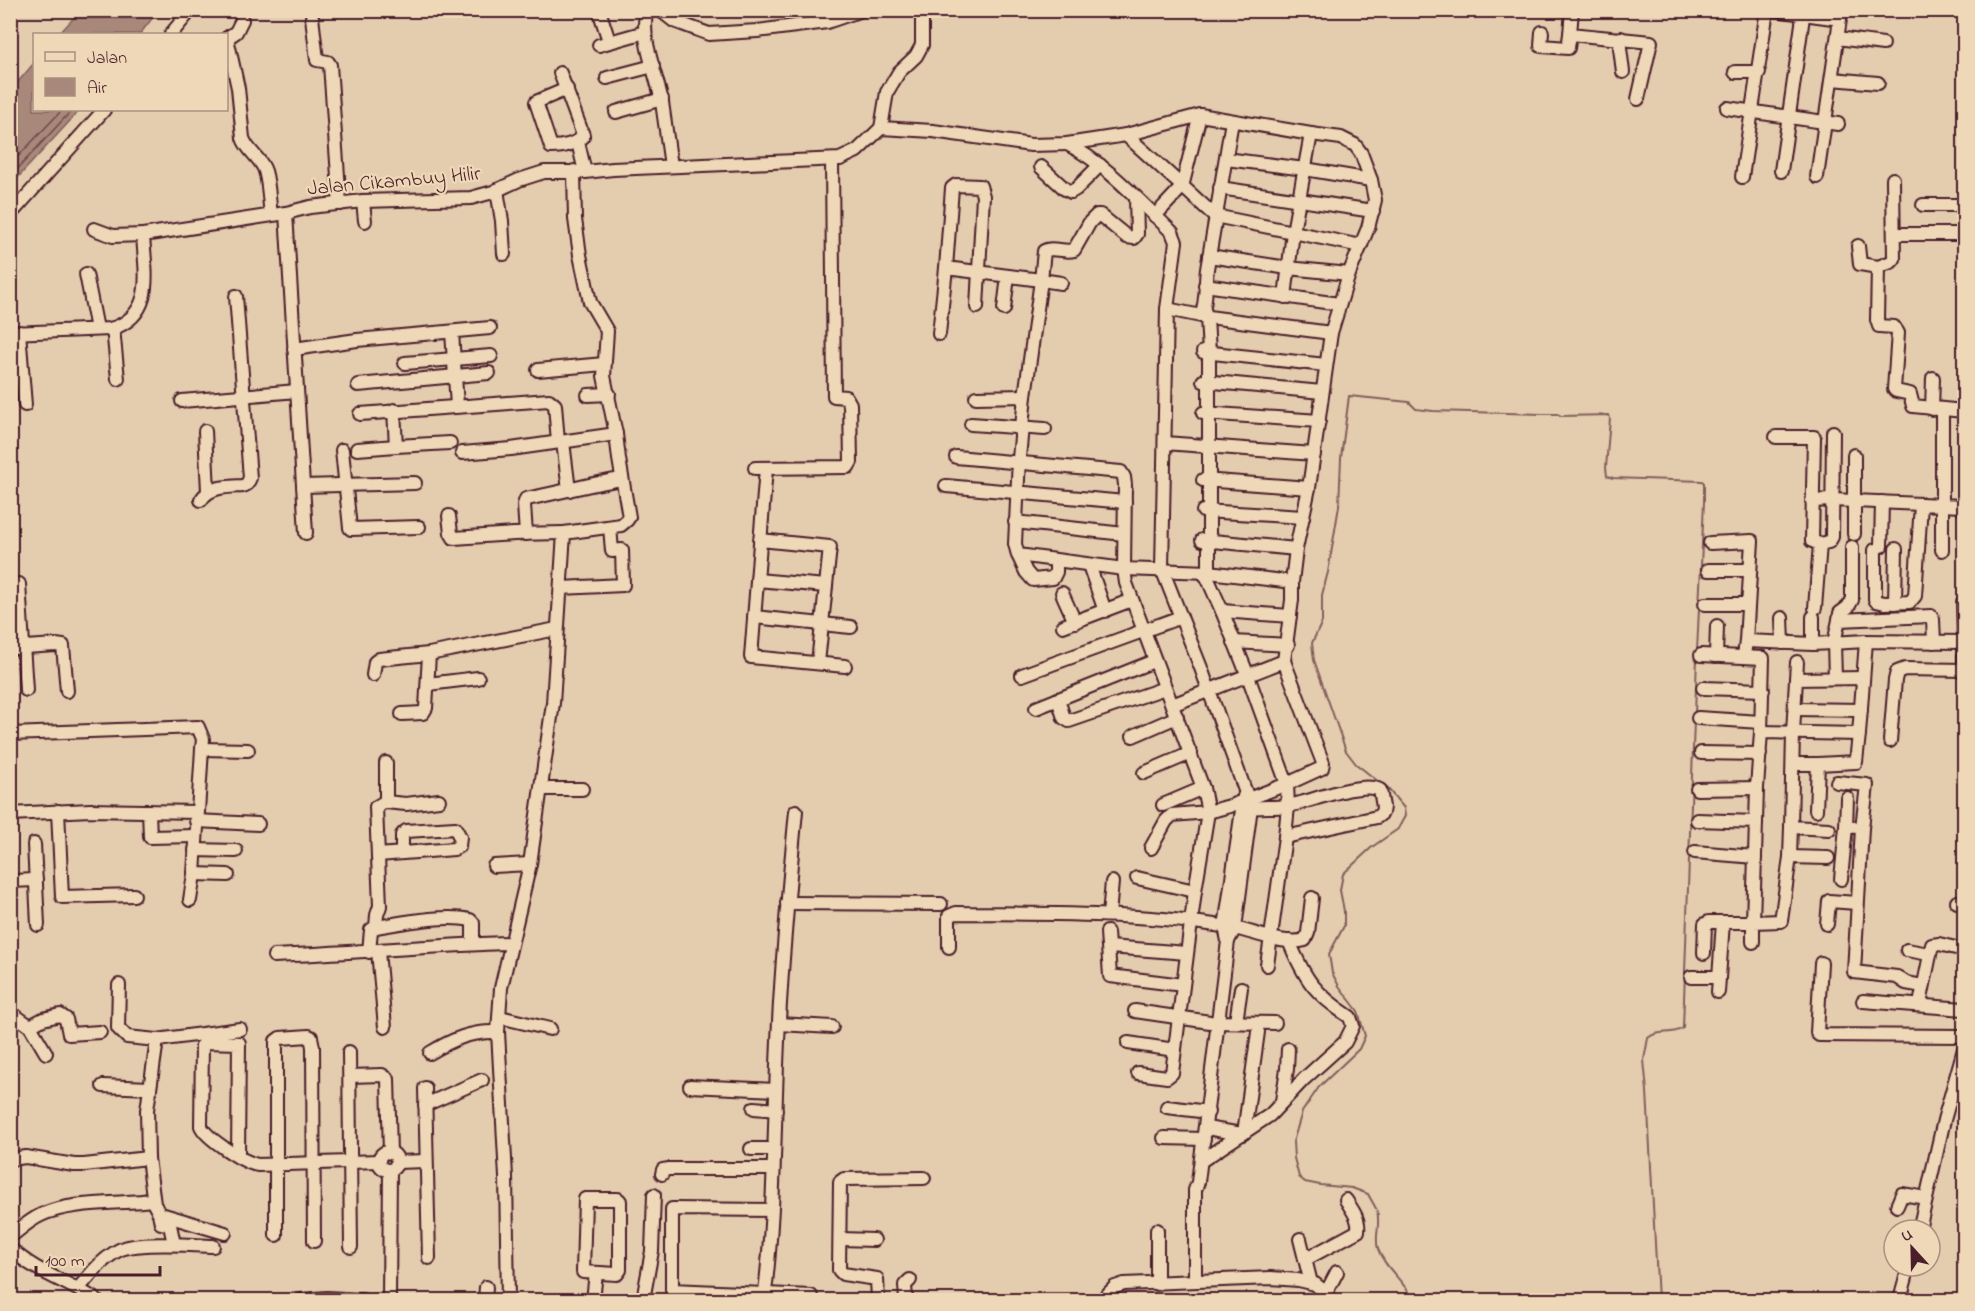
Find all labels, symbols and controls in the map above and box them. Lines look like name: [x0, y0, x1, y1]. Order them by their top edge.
legend: [33, 33, 228, 111]
text: Jalan: [87, 46, 127, 72]
text: Air: [87, 76, 107, 102]
street label: Jalan Cikambuy Hilir: [306, 159, 483, 207]
north arrow: [1882, 1218, 1942, 1278]
text: U: [1898, 1223, 1916, 1249]
scale bar: [36, 1239, 160, 1277]
text: 100 m: [45, 1249, 85, 1275]

